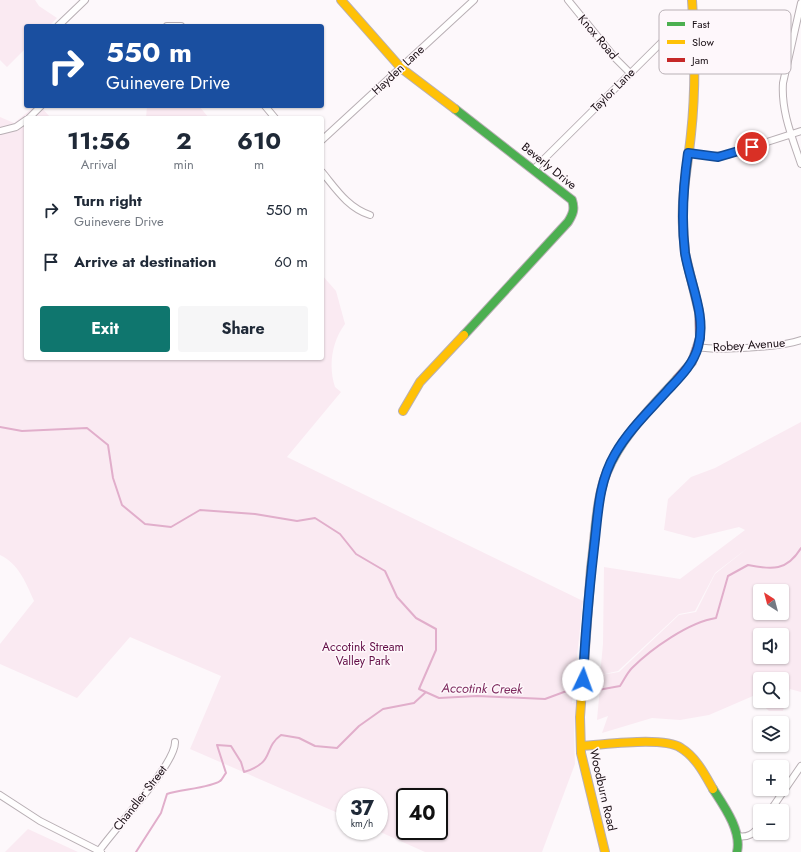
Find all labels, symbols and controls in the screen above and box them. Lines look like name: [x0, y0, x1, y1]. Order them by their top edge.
legend: [659, 10, 791, 74]
street label: Knox Road: [574, 11, 622, 63]
text: Fast: [692, 16, 710, 32]
text: 550 m: [106, 32, 192, 73]
text: Slow: [692, 34, 714, 50]
icon: right: [40, 40, 92, 92]
street label: Hayden Lane: [368, 41, 428, 99]
text: Jam: [690, 52, 709, 68]
street label: Taylor Lane: [587, 64, 639, 116]
text: Guinevere Drive: [106, 70, 230, 96]
text: 11:56: [67, 123, 131, 158]
text: 2: [176, 123, 192, 158]
text: 610: [237, 123, 281, 158]
pin: [735, 130, 769, 164]
icon: arrive: [741, 136, 763, 158]
street label: Beverly Drive: [518, 138, 580, 194]
text: Arrival: [81, 155, 117, 174]
text: min: [174, 155, 194, 174]
text: m: [254, 155, 264, 174]
text: Turn right: [74, 190, 142, 212]
icon: right: [40, 199, 62, 221]
text: 550 m: [266, 199, 308, 221]
text: Guinevere Drive: [74, 212, 164, 231]
icon: arrive: [40, 251, 62, 273]
text: Arrive at destination: [74, 251, 216, 273]
text: 60 m: [274, 251, 308, 273]
button: Exit: [40, 306, 170, 352]
button: Share: [178, 306, 308, 352]
street label: Robey Avenue: [712, 333, 786, 357]
north arrow: [753, 584, 789, 620]
map controls: [753, 584, 789, 840]
button: sound: [753, 628, 789, 664]
park label: Accotink Stream Valley Park: [322, 638, 404, 670]
position arrow: [562, 659, 604, 701]
button: search: [753, 672, 789, 708]
water label: Accotink Creek: [440, 678, 523, 699]
button: layers: [753, 716, 789, 752]
street label: Woodburn Road: [585, 747, 621, 833]
button: +: [753, 760, 789, 796]
street label: Chandler Street: [109, 761, 171, 835]
speed limit sign: 40: [396, 788, 448, 840]
text: 37: [350, 794, 374, 823]
button: −: [753, 804, 789, 840]
text: km/h: [351, 816, 373, 831]

